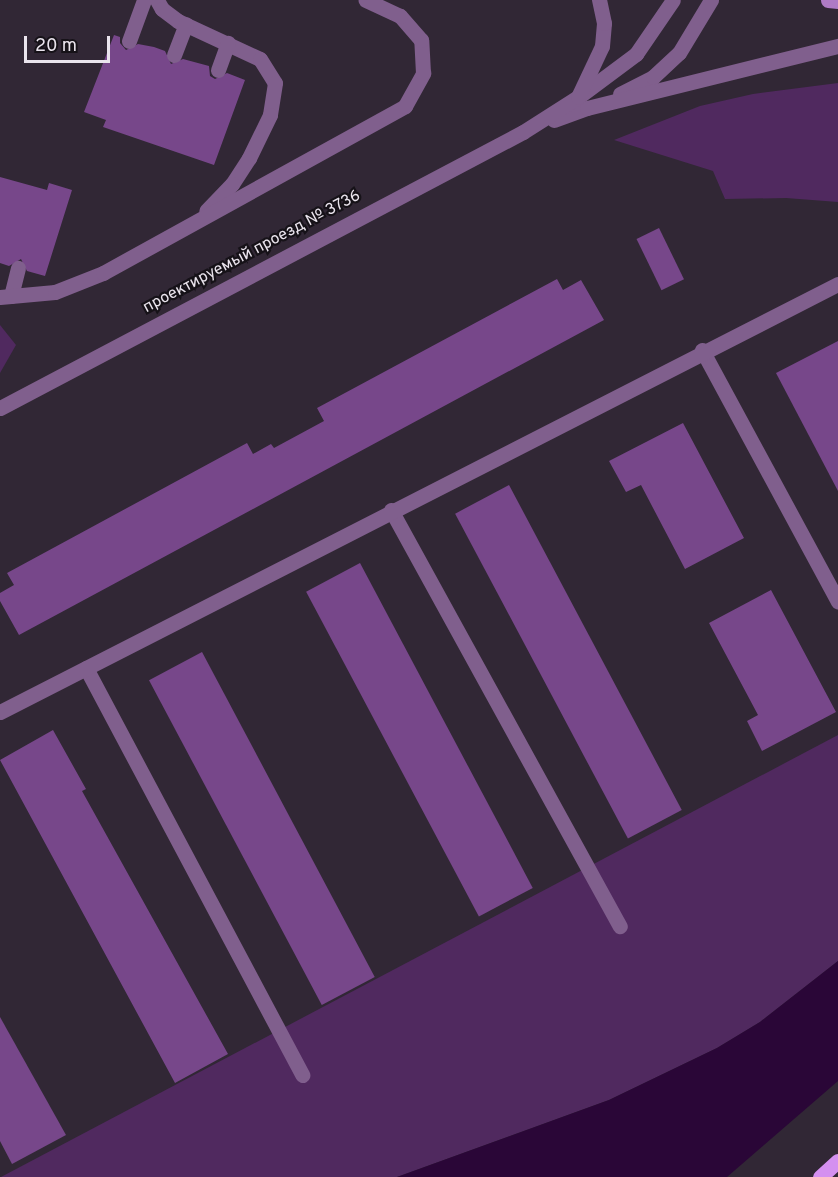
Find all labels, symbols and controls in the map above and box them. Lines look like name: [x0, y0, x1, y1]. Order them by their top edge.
scale bar: [27, 24, 112, 62]
text: 20 m: [35, 35, 77, 58]
street label: проектируемый проезд № 3736: [140, 186, 364, 318]

